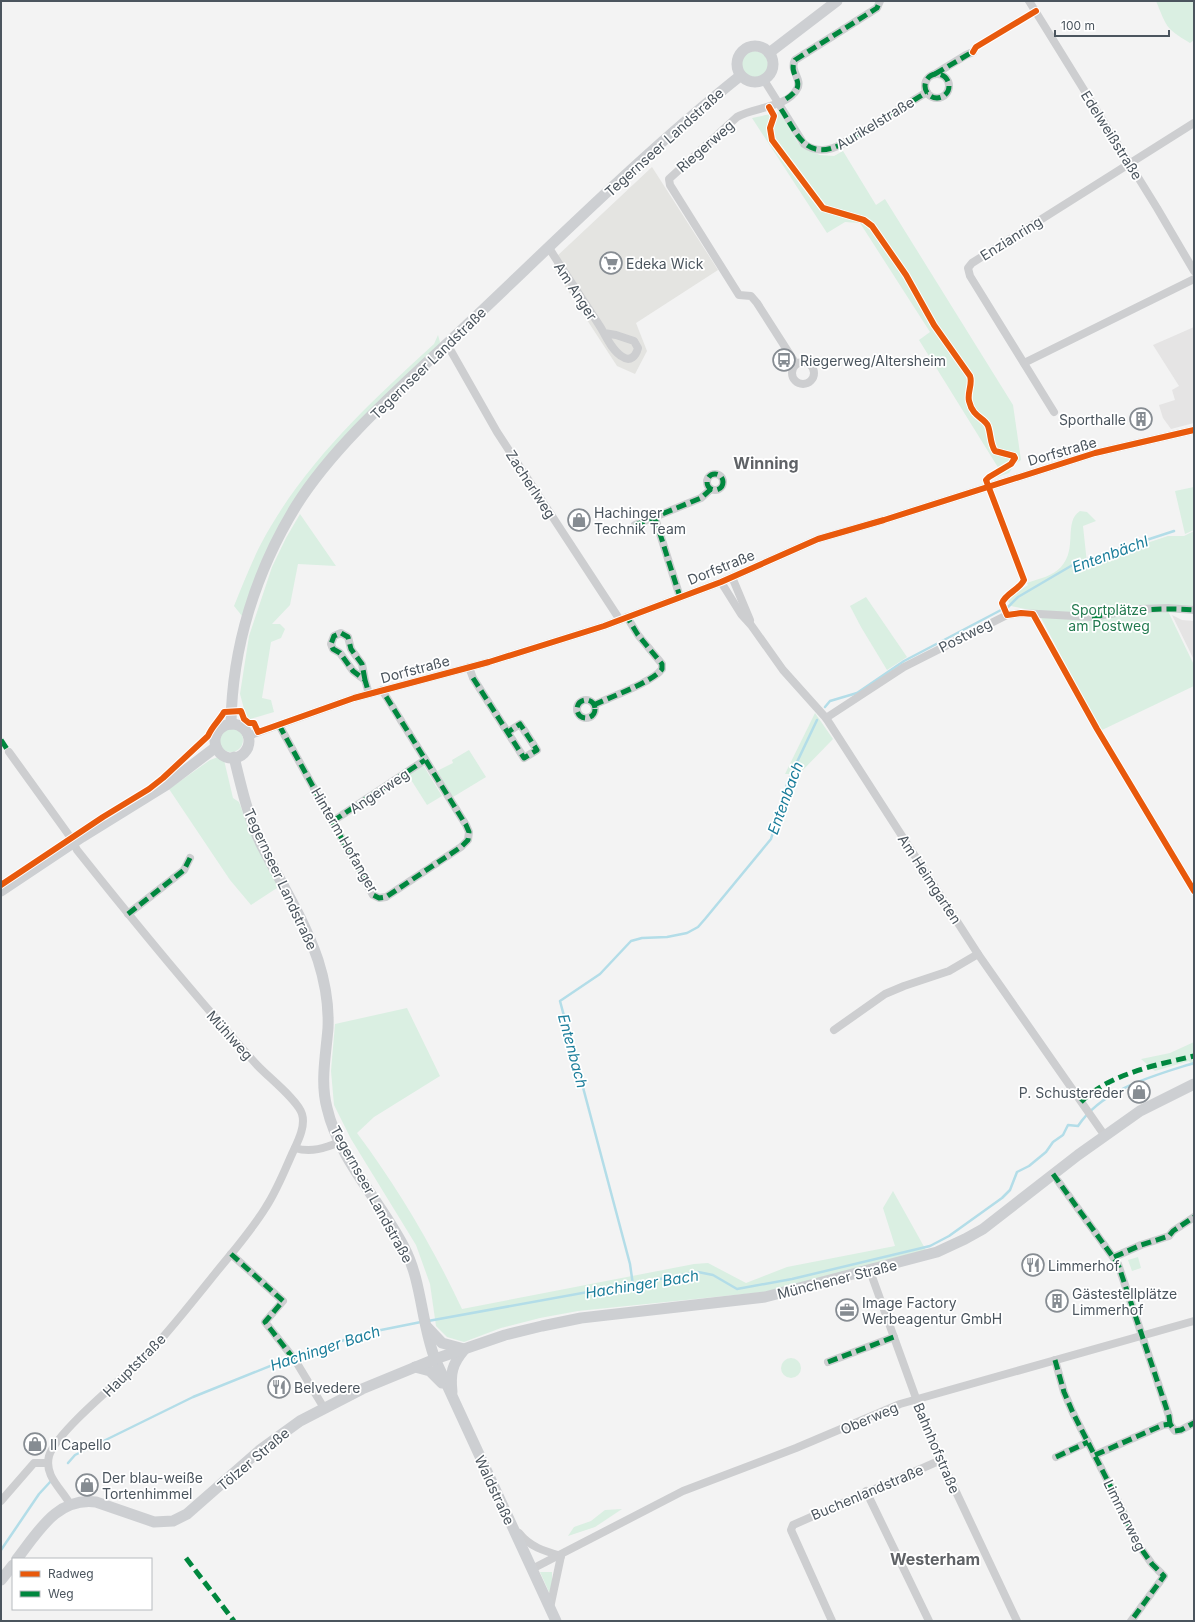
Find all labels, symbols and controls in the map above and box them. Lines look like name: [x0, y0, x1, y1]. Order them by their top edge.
scale bar: [1055, 12, 1169, 38]
text: 100 m: [1061, 18, 1095, 33]
street label: Tegernseer Landstraße: [601, 84, 727, 200]
street label: Edelweißstraße: [1078, 87, 1146, 183]
street label: Aurikelstraße: [833, 93, 917, 153]
street label: Riegerweg: [673, 116, 737, 176]
street label: Enzianring: [977, 212, 1045, 264]
supermarket icon: Edeka Wick: [598, 250, 624, 276]
place label: Edeka Wick: [626, 255, 704, 272]
street label: Am Anger: [551, 259, 601, 323]
street label: Tegernseer Landstraße: [367, 303, 489, 423]
bus stop icon: Riegerweg/Altersheim: [771, 347, 797, 373]
place label: Riegerweg/Altersheim: [800, 352, 946, 369]
building icon: Sporthalle: [1128, 406, 1154, 432]
place label: Sporthalle: [1059, 411, 1126, 428]
street label: Dorfstraße: [1026, 433, 1098, 469]
street label: Zacherlweg: [503, 447, 559, 521]
district label: Winning: [733, 453, 799, 473]
place label: Hachinger Technik Team: [594, 504, 686, 537]
shop icon: Hachinger Technik Team: [566, 507, 592, 533]
water label: Entenbächl: [1069, 531, 1151, 577]
street label: Dorfstraße: [685, 546, 757, 588]
park label: Sportplätze am Postweg: [1068, 601, 1150, 634]
street label: Postweg: [936, 614, 994, 656]
street label: Dorfstraße: [379, 652, 451, 686]
water label: Entenbach: [763, 759, 807, 837]
street label: Angerweg: [346, 765, 412, 817]
street label: Hinterm Hofanger: [308, 785, 382, 895]
street label: Tegernseer Landstraße: [241, 806, 321, 952]
street label: Am Heimgarten: [895, 831, 965, 927]
street label: Mühlweg: [203, 1007, 257, 1063]
water label: Entenbach: [554, 1012, 592, 1090]
shop icon: P. Schustereder: [1126, 1079, 1152, 1105]
place label: P. Schustereder: [1019, 1084, 1124, 1101]
street label: Tegernseer Landstraße: [327, 1123, 417, 1265]
restaurant icon: Limmerhof: [1020, 1252, 1046, 1278]
street label: Münchener Straße: [775, 1256, 899, 1302]
place label: Limmerhof: [1048, 1257, 1119, 1274]
water label: Hachinger Bach: [584, 1266, 700, 1302]
place label: Gästestellplätze Limmerhof: [1072, 1285, 1177, 1318]
building icon: Gästestellplätze Limmerhof: [1044, 1288, 1070, 1314]
place label: Image Factory Werbeagentur GmbH: [862, 1294, 1002, 1327]
office icon: Image Factory Werbeagentur GmbH: [834, 1297, 860, 1323]
water label: Hachinger Bach: [268, 1321, 382, 1375]
street label: Hauptstraße: [99, 1330, 169, 1400]
restaurant icon: Belvedere: [266, 1374, 292, 1400]
place label: Belvedere: [294, 1379, 360, 1396]
street label: Oberweg: [838, 1398, 900, 1438]
street label: Bahnhofstraße: [910, 1400, 964, 1496]
street label: Tölzer Straße: [214, 1424, 292, 1494]
shop icon: Il Capello: [22, 1431, 48, 1457]
place label: Il Capello: [50, 1436, 111, 1453]
street label: Waldstraße: [471, 1453, 519, 1527]
street label: Buchenlandstraße: [808, 1461, 926, 1523]
place label: Der blau-weiße Tortenhimmel: [102, 1469, 203, 1502]
shop icon: Der blau-weiße Tortenhimmel: [74, 1472, 100, 1498]
street label: Limmerweg: [1100, 1477, 1150, 1553]
district label: Westerham: [890, 1549, 980, 1569]
legend: [12, 1558, 152, 1610]
text: Radweg: [48, 1566, 94, 1581]
text: Weg: [48, 1586, 74, 1601]

